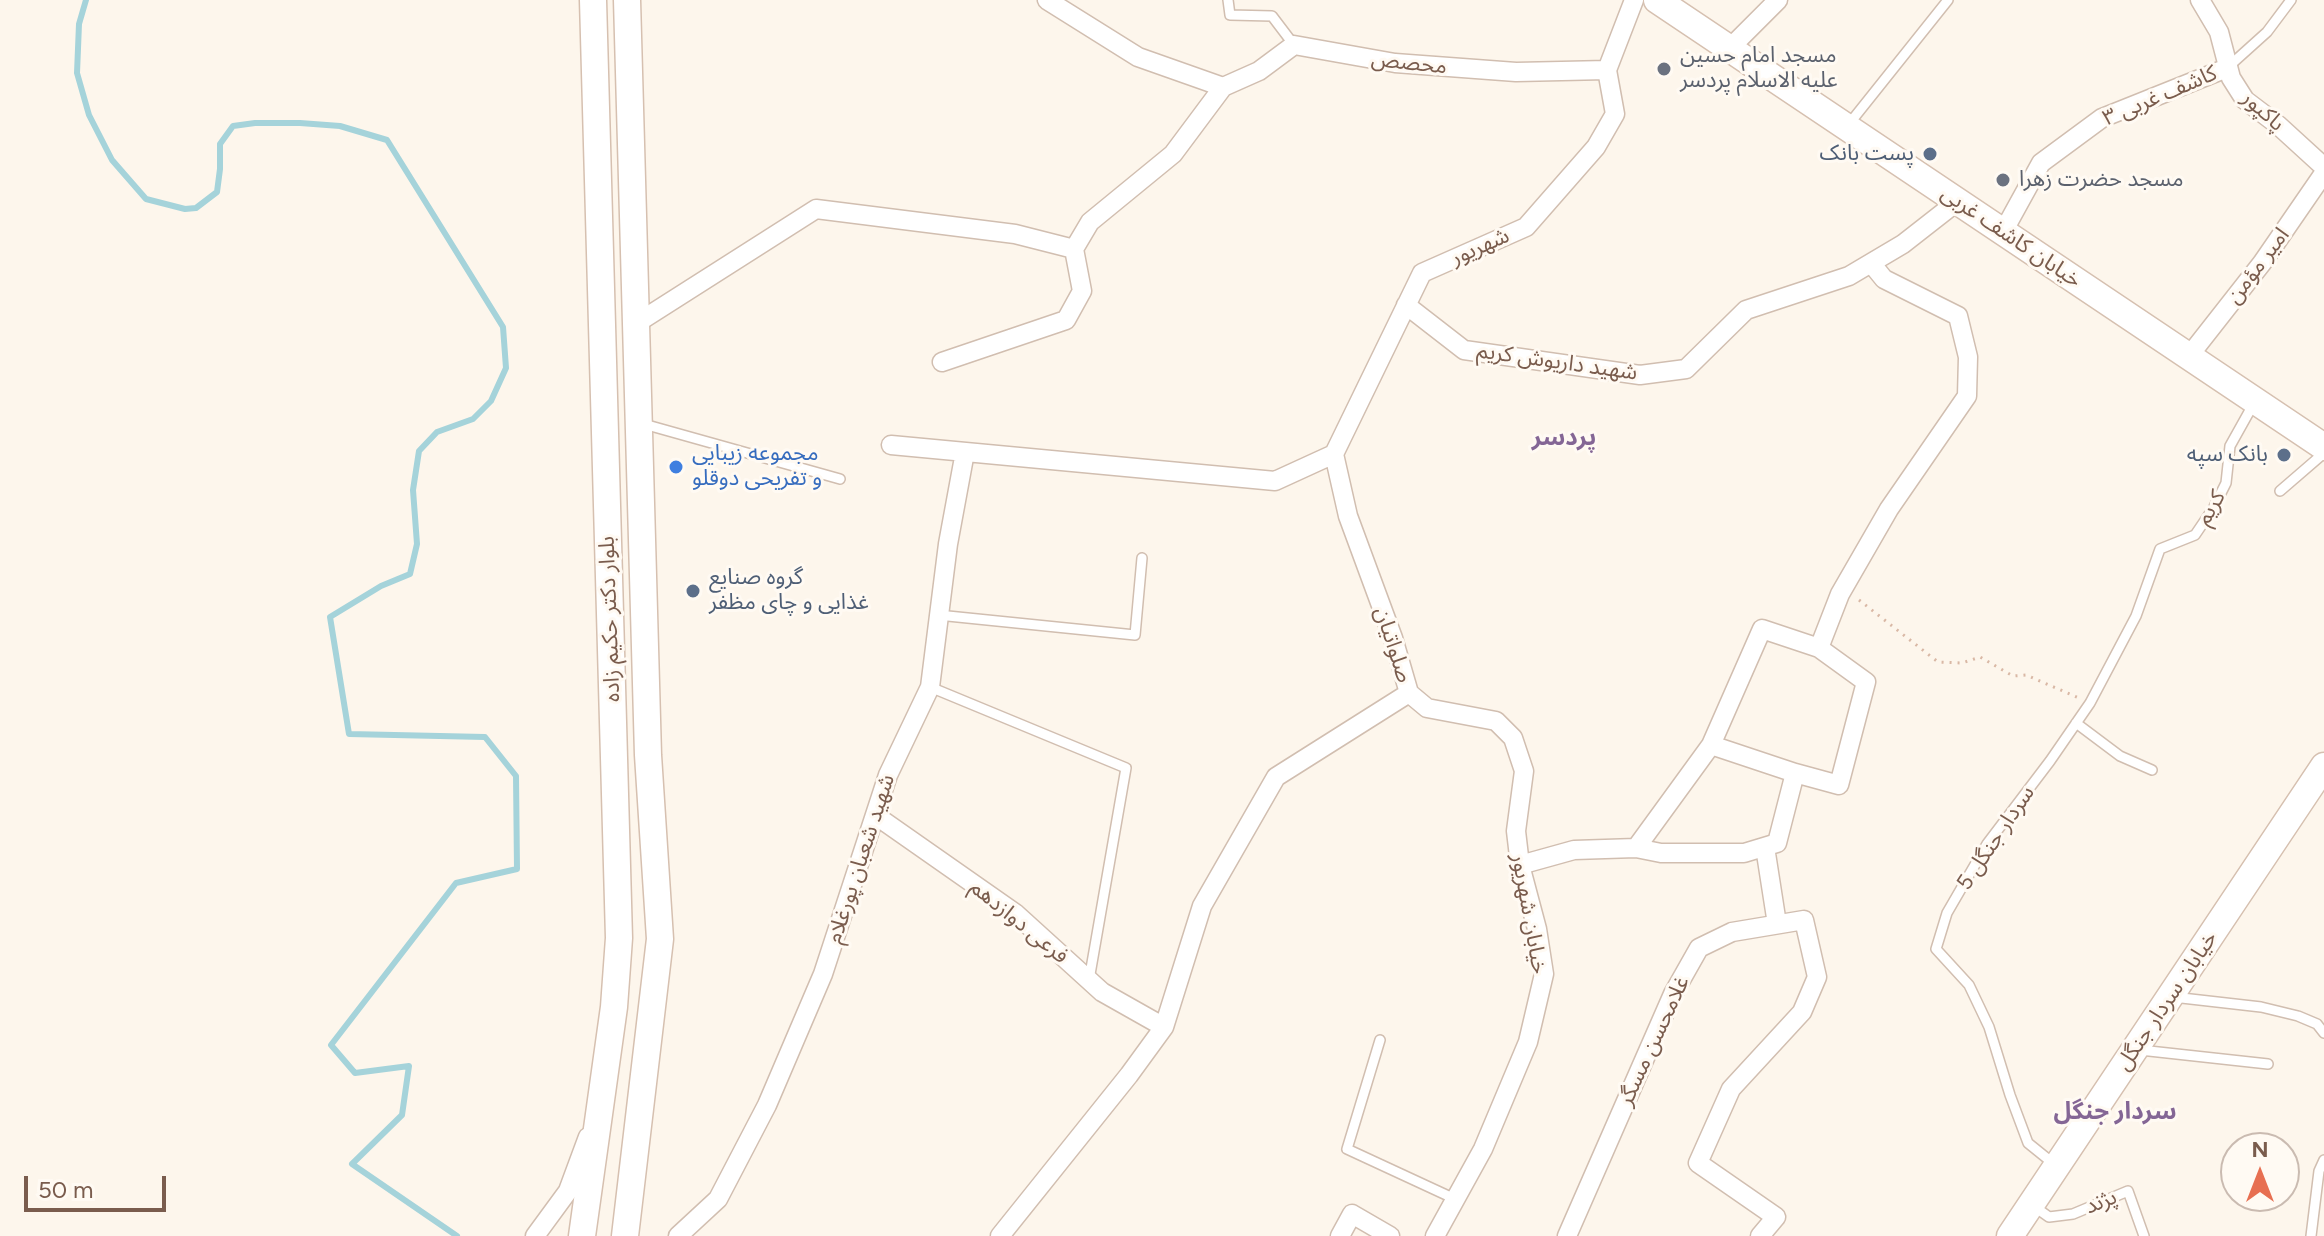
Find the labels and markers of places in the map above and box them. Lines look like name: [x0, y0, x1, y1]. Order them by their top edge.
place label: مسجد امام حسین علیه الاسلام پردسر: [1680, 43, 1838, 94]
marker: مسجد امام حسین علیه الاسلام پردسر: [1655, 60, 1673, 78]
place label: پست بانک: [1820, 141, 1914, 167]
marker: پست بانک: [1921, 145, 1939, 163]
place label: مسجد حضرت زهرا: [2019, 167, 2183, 193]
marker: مسجد حضرت زهرا: [1994, 171, 2012, 189]
place label: مجموعه زیبایی و تفریحی دوقلو: [692, 441, 822, 492]
place label: بانک سپه: [2187, 442, 2268, 468]
marker: بانک سپه: [2275, 446, 2293, 464]
marker: مجموعه زیبایی و تفریحی دوقلو: [667, 458, 685, 476]
place label: گروه صنایع غذایی و چای مظفر: [709, 565, 869, 616]
marker: گروه صنایع غذایی و چای مظفر: [684, 582, 702, 600]

